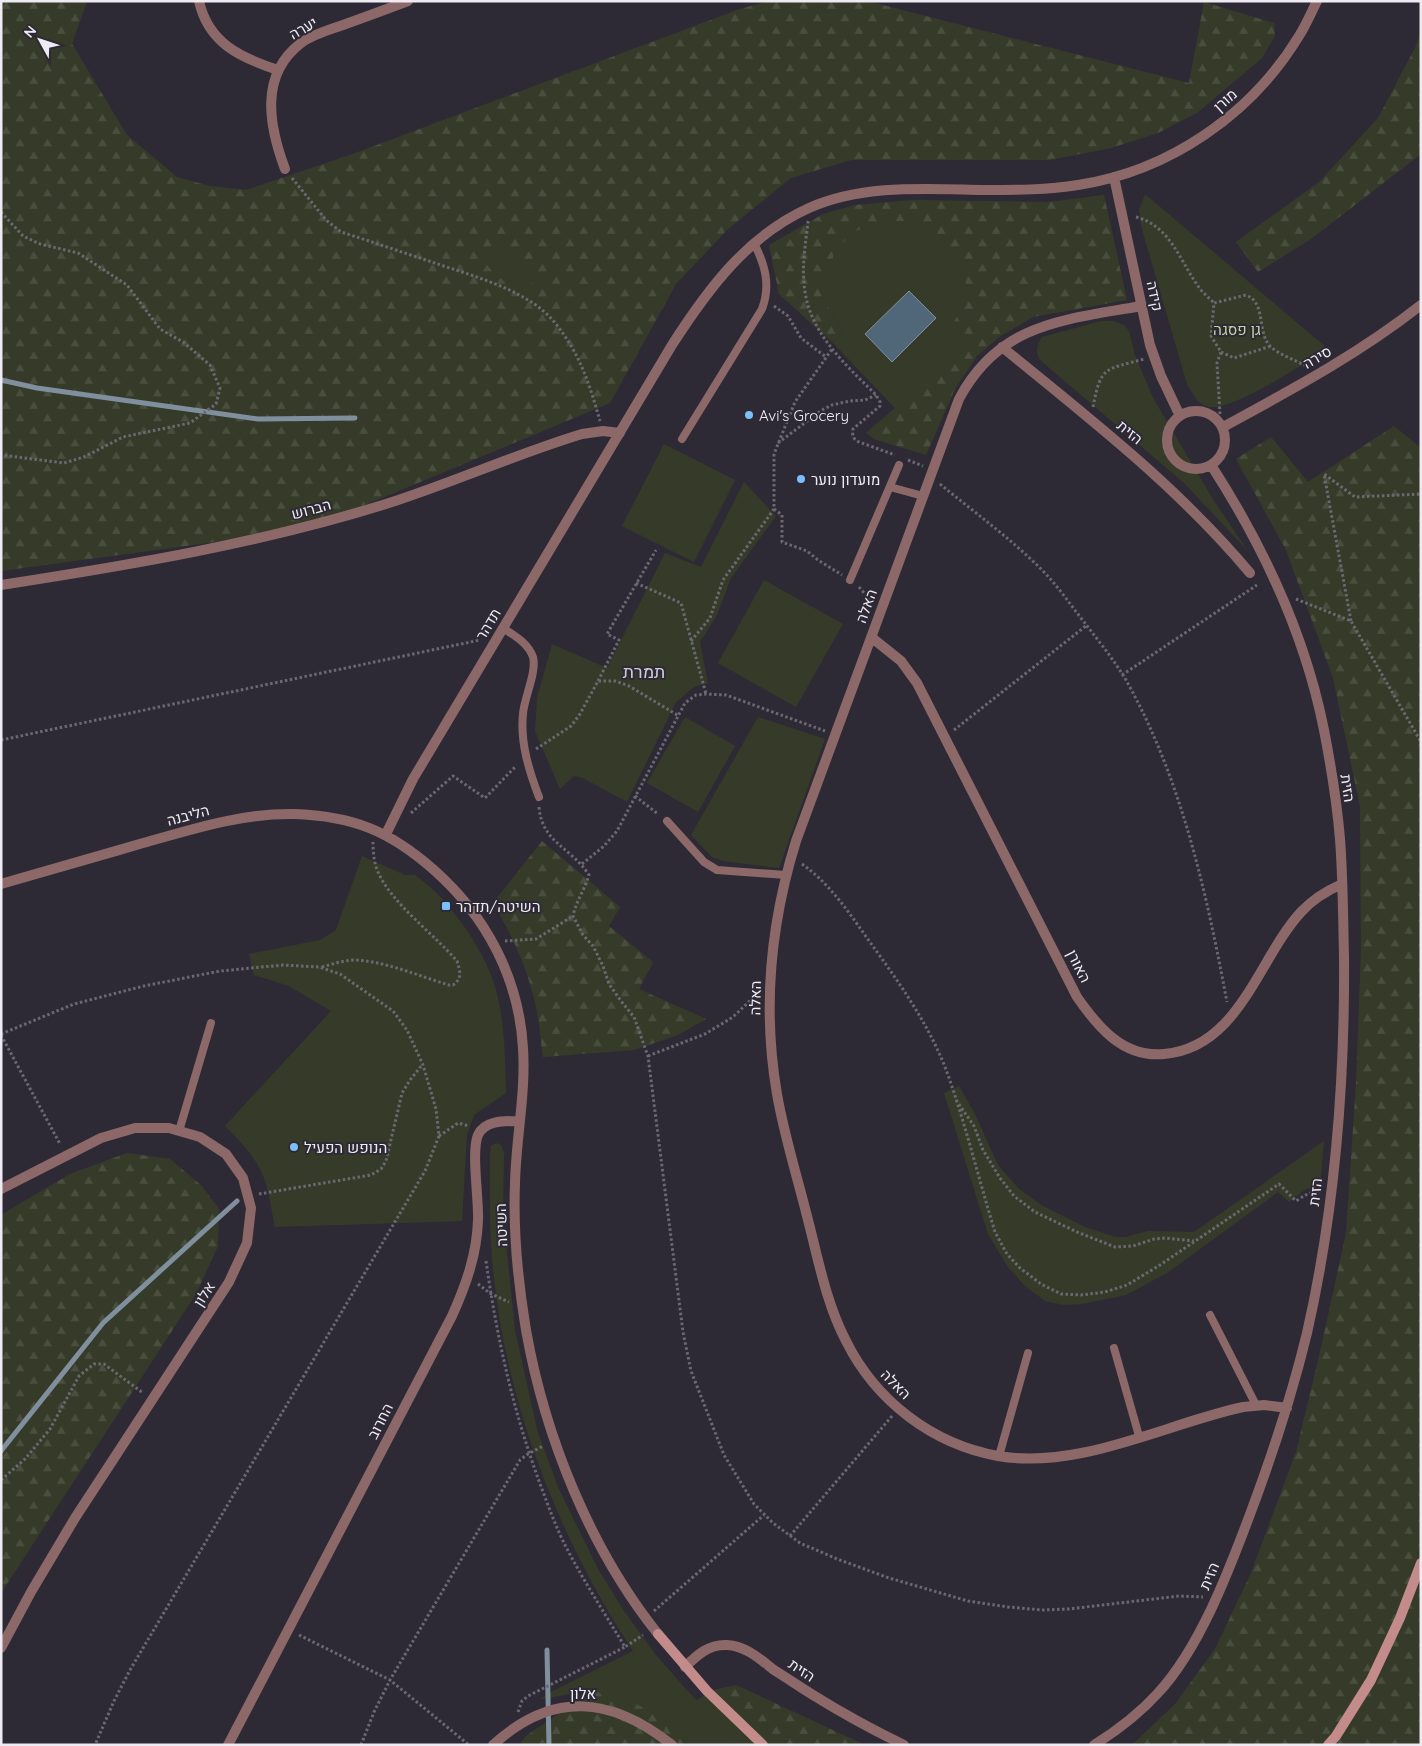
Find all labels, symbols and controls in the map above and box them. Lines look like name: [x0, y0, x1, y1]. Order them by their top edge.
street label: יערה: [286, 12, 320, 44]
north arrow: [15, 15, 65, 65]
text: N: [20, 22, 40, 41]
street label: מורן: [1209, 84, 1241, 116]
street label: קידה: [1143, 279, 1167, 313]
park label: גן פסגה: [1213, 320, 1261, 339]
street label: סירה: [1299, 341, 1335, 373]
place label: Avi's Grocery: [759, 406, 849, 425]
marker: Avi's Grocery: [743, 409, 755, 421]
street label: הזית: [1113, 416, 1147, 448]
place label: מועדון נוער: [811, 470, 880, 489]
marker: מועדון נוער: [795, 473, 807, 485]
street label: הברוש: [289, 495, 333, 523]
street label: האלה: [851, 586, 881, 626]
street label: תדהר: [471, 605, 505, 643]
district label: תמרת: [623, 660, 665, 683]
street label: הזית: [1337, 773, 1359, 803]
street label: הליבנה: [165, 800, 211, 830]
place label: השיטה/תדהר: [456, 897, 541, 916]
marker: השיטה/תדהר: [440, 900, 452, 912]
street label: האורן: [1063, 946, 1095, 986]
street label: האלה: [745, 980, 765, 1016]
place label: הנופש הפעיל: [304, 1138, 387, 1157]
marker: הנופש הפעיל: [288, 1141, 300, 1153]
street label: הזית: [1304, 1177, 1326, 1207]
street label: השיטה: [491, 1203, 511, 1247]
street label: אלון: [189, 1278, 219, 1310]
street label: האלה: [877, 1365, 915, 1403]
street label: החרוב: [363, 1400, 397, 1442]
street label: הזית: [1195, 1559, 1223, 1593]
street label: הזית: [785, 1654, 819, 1686]
street label: אלון: [570, 1684, 596, 1703]

